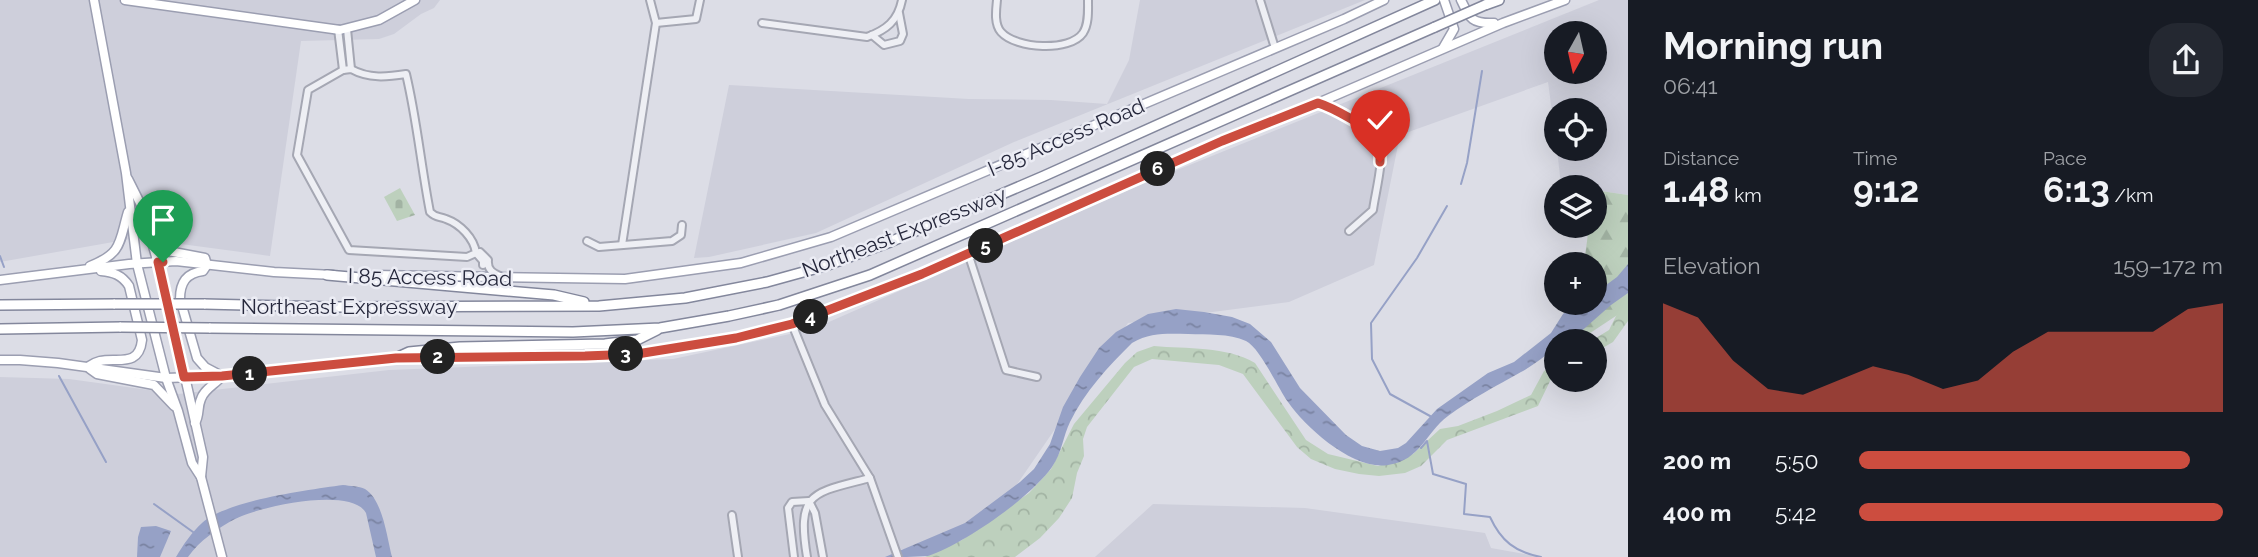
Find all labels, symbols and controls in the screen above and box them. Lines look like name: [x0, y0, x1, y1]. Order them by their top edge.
north arrow: [1544, 21, 1606, 84]
map controls: [1544, 21, 1607, 392]
text: Morning run: [1663, 23, 1883, 68]
button: share: [2149, 23, 2223, 97]
text: 06:41: [1663, 72, 1718, 99]
pin: [1350, 90, 1410, 162]
street label: I-85 Access Road: [984, 93, 1148, 181]
button: locate: [1544, 98, 1607, 161]
icon: check: [1361, 101, 1399, 139]
text: Distance: [1663, 147, 1739, 169]
text: Time: [1853, 147, 1897, 169]
text: Pace: [2043, 147, 2087, 169]
pin: 6: [1140, 152, 1176, 186]
text: 6: [1152, 157, 1163, 179]
text: 1.48: [1663, 169, 1729, 210]
text: 9:12: [1853, 169, 1919, 210]
text: 6:13: [2043, 169, 2110, 210]
button: layers: [1544, 175, 1607, 238]
street label: Northeast Expressway: [798, 182, 1010, 282]
text: km: [1729, 184, 1762, 206]
text: /km: [2110, 184, 2154, 206]
pin: [133, 190, 193, 262]
icon: arrive: [144, 201, 182, 239]
pin: 5: [968, 229, 1004, 264]
text: 5: [980, 234, 991, 256]
button: +: [1544, 252, 1607, 315]
text: Elevation: [1663, 252, 1761, 279]
text: 159–172 m: [2113, 252, 2223, 279]
street label: I 85 Access Road: [348, 263, 512, 291]
street label: Northeast Expressway: [241, 294, 457, 319]
pin: 4: [794, 300, 828, 334]
text: 4: [805, 305, 816, 327]
button: −: [1544, 329, 1607, 392]
pin: 3: [608, 336, 644, 372]
pin: 2: [420, 340, 456, 374]
text: 3: [620, 342, 631, 364]
text: 2: [432, 345, 443, 367]
pin: 1: [232, 356, 268, 392]
text: 1: [245, 362, 254, 384]
text: 200 m: [1663, 447, 1731, 474]
text: 5:50: [1775, 447, 1818, 474]
text: 400 m: [1663, 499, 1731, 526]
text: 5:42: [1775, 499, 1816, 526]

